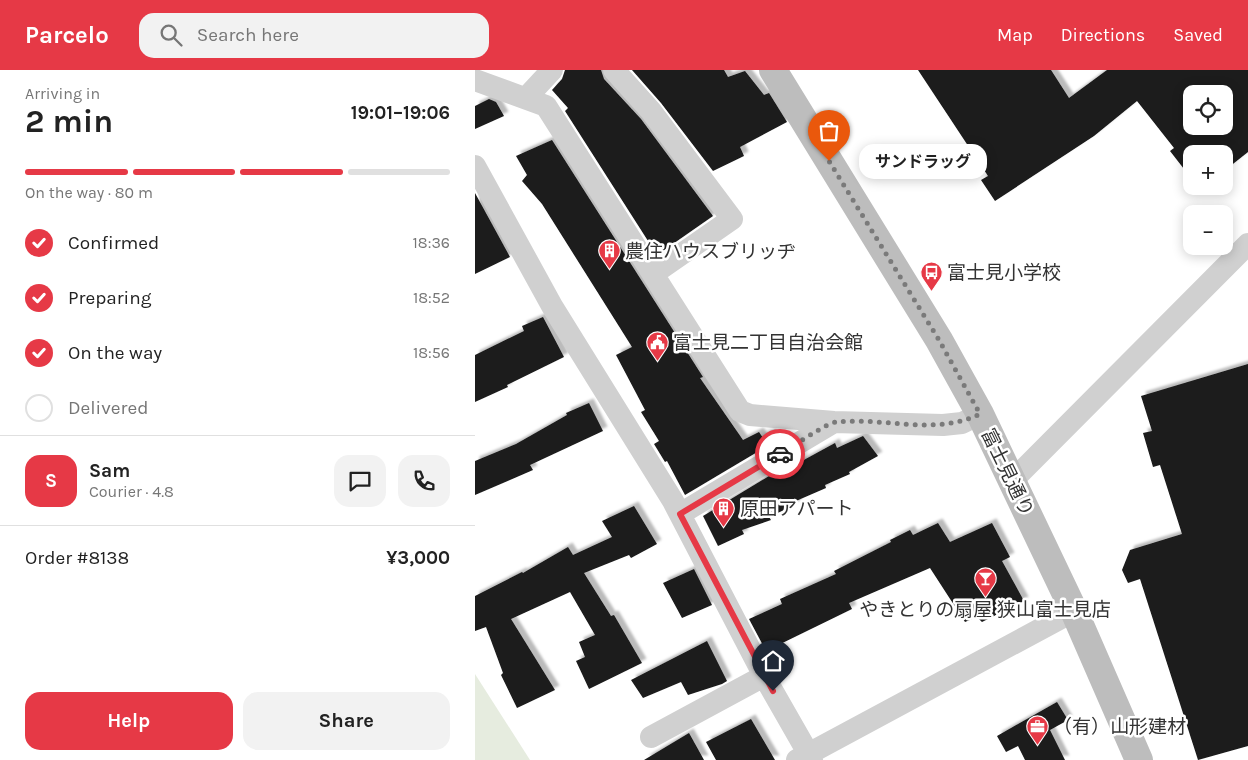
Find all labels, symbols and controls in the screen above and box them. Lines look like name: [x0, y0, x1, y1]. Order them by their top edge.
search box: [139, 13, 489, 58]
text: Parcelo: [25, 21, 109, 49]
icon: search: [157, 21, 185, 49]
text: Search here: [197, 24, 299, 46]
text: Map: [997, 24, 1033, 46]
text: Directions: [1061, 24, 1145, 46]
text: Saved: [1173, 24, 1223, 46]
text: Arriving in: [25, 84, 100, 103]
map controls: [1183, 85, 1233, 255]
button: locate: [1183, 85, 1233, 135]
text: 19:01–19:06: [351, 102, 450, 124]
text: 2 min: [25, 103, 113, 140]
pin: [808, 110, 850, 161]
icon: bag: [815, 117, 843, 145]
callout: サンドラッグ: [859, 144, 987, 178]
button: +: [1183, 145, 1233, 195]
text: サンドラッグ: [875, 152, 971, 171]
text: On the way · 80 m: [25, 183, 153, 202]
button: −: [1183, 205, 1233, 255]
icon: check: [25, 229, 53, 257]
text: Confirmed: [68, 232, 159, 254]
text: 18:36: [413, 233, 450, 252]
building icon: 農住ハウスブリッヂ: [597, 239, 621, 270]
place label: 農住ハウスブリッヂ: [625, 241, 796, 263]
bus stop icon: 富士見小学校: [919, 260, 943, 291]
place label: 富士見小学校: [947, 262, 1061, 284]
icon: check: [25, 284, 53, 312]
text: Preparing: [68, 287, 151, 309]
text: 18:52: [413, 288, 450, 307]
public building icon: 富士見二丁目自治会館: [645, 330, 669, 361]
place label: 富士見二丁目自治会館: [673, 332, 863, 354]
icon: check: [25, 339, 53, 367]
text: On the way: [68, 342, 162, 364]
text: 18:56: [413, 343, 450, 362]
text: Delivered: [68, 397, 148, 419]
street label: 富士見通り: [976, 425, 1038, 520]
courier: [755, 429, 805, 479]
icon: car: [766, 440, 794, 468]
button: chat: [334, 455, 386, 507]
button: phone: [398, 455, 450, 507]
text: Sam: [89, 460, 130, 482]
text: S: [45, 470, 57, 492]
text: Courier · 4.8: [89, 482, 174, 501]
building icon: 原田アパート: [712, 496, 736, 527]
place label: 原田アパート: [740, 498, 854, 520]
text: Order #8138: [25, 547, 129, 569]
text: ¥3,000: [386, 547, 450, 569]
bar icon: やきとりの扇屋 狭山富士見店: [973, 566, 997, 597]
place label: やきとりの扇屋 狭山富士見店: [859, 599, 1111, 621]
pin: [752, 640, 794, 691]
icon: home: [759, 647, 787, 675]
button: Help: [25, 692, 233, 750]
button: Share: [243, 692, 450, 750]
office icon: （有）山形建材: [1025, 714, 1049, 745]
place label: （有）山形建材: [1053, 716, 1186, 738]

